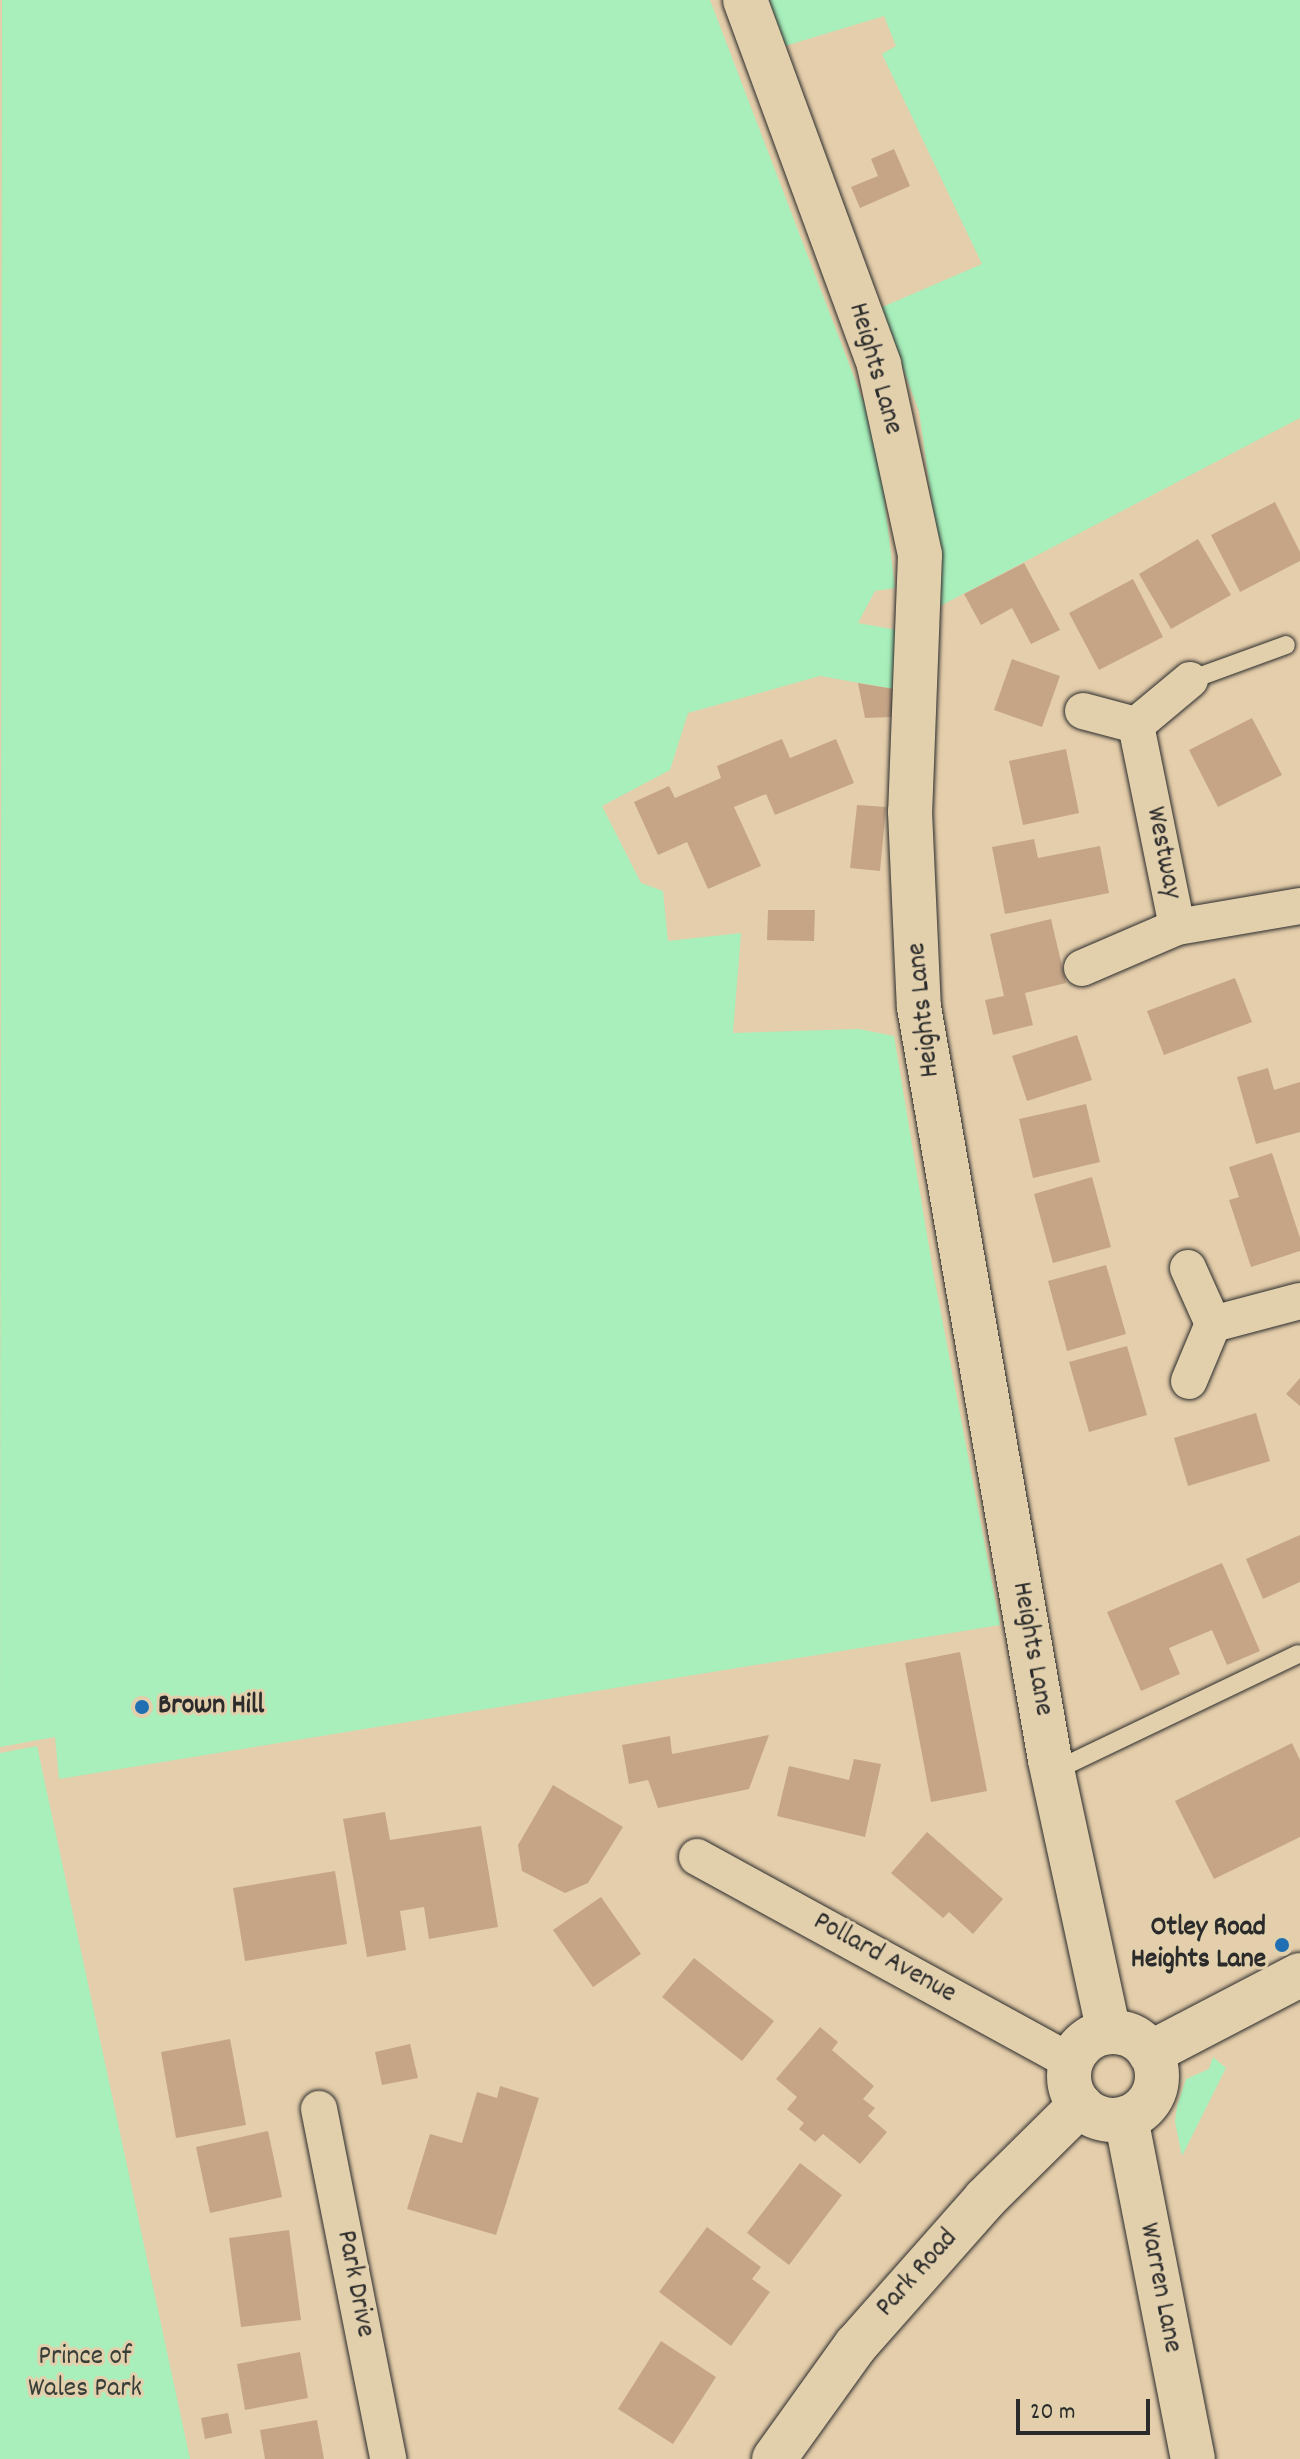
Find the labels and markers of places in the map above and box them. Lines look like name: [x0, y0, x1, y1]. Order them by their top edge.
place label: Brown Hill: [158, 1690, 264, 1724]
marker: Brown Hill: [133, 1698, 151, 1716]
place label: Otley Road Heights Lane: [1131, 1912, 1266, 1978]
marker: Otley Road Heights Lane: [1273, 1936, 1291, 1954]

